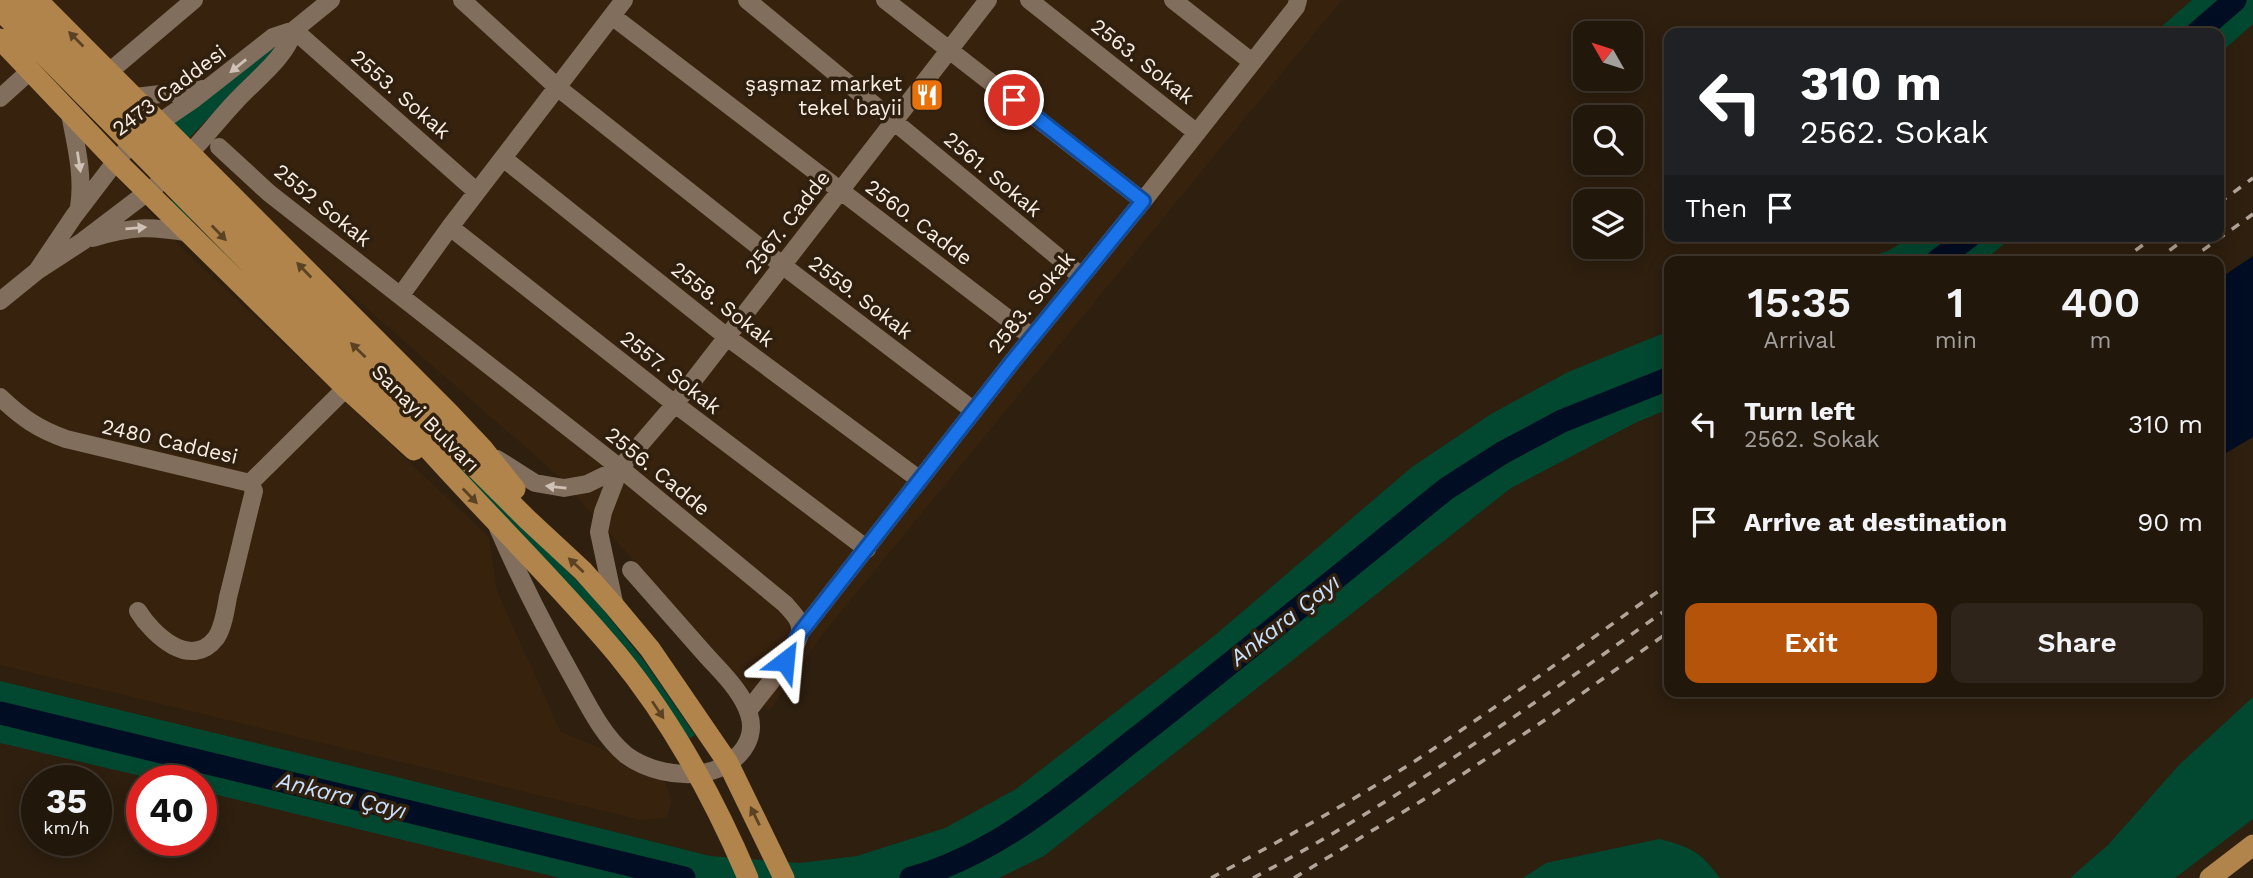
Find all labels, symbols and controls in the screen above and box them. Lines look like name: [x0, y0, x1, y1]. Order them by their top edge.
street label: 2563. Sokak: [1087, 13, 1200, 109]
north arrow: [1573, 21, 1643, 91]
map controls: [1573, 21, 1643, 259]
one-way arrow: [67, 30, 84, 47]
street label: 2473 Caddesi: [107, 39, 231, 141]
street label: 2553. Sokak: [346, 44, 456, 144]
text: 310 m: [1800, 54, 1942, 112]
icon: left: [1685, 56, 1776, 147]
one-way arrow: [229, 58, 246, 73]
pin: [984, 70, 1044, 130]
place label: şaşmaz market tekel bayii: [745, 71, 902, 120]
restaurant icon: şaşmaz market tekel bayii: [908, 76, 946, 114]
icon: arrive: [995, 81, 1033, 119]
button: search: [1573, 105, 1643, 175]
text: 2562. Sokak: [1800, 113, 1989, 151]
street label: 2561. Sokak: [939, 126, 1047, 222]
one-way arrow: [74, 151, 85, 173]
street label: 2552 Sokak: [269, 158, 377, 252]
street label: 2567. Cadde: [739, 165, 835, 279]
street label: 2560. Cadde: [861, 174, 977, 270]
button: layers: [1573, 189, 1643, 259]
icon: arrive: [1761, 189, 1799, 227]
text: Then: [1685, 193, 1747, 223]
one-way arrow: [125, 222, 147, 233]
one-way arrow: [211, 224, 227, 241]
street label: 2583. Sokak: [982, 246, 1080, 358]
street label: 2559. Sokak: [804, 250, 918, 344]
street label: 2558. Sokak: [666, 256, 780, 352]
one-way arrow: [296, 261, 313, 278]
text: 15:35: [1748, 278, 1851, 327]
text: 1: [1947, 278, 1965, 327]
text: 400: [2060, 278, 2141, 327]
street label: 2557. Sokak: [616, 325, 726, 419]
text: Arrival: [1763, 327, 1835, 354]
text: min: [1935, 327, 1977, 354]
text: m: [2090, 327, 2111, 354]
one-way arrow: [349, 342, 366, 359]
street label: Sanayi Bulvarı: [367, 359, 485, 477]
text: Turn left: [1744, 396, 1855, 426]
icon: left: [1685, 405, 1723, 443]
text: 310 m: [2128, 409, 2203, 439]
street label: 2480 Caddesi: [99, 413, 241, 469]
street label: 2556. Cadde: [601, 421, 715, 521]
text: 2562. Sokak: [1744, 426, 1880, 453]
one-way arrow: [545, 481, 567, 492]
one-way arrow: [461, 487, 477, 504]
icon: arrive: [1685, 503, 1723, 541]
text: Arrive at destination: [1744, 507, 2007, 537]
text: 90 m: [2137, 507, 2203, 537]
one-way arrow: [568, 557, 585, 573]
water label: Ankara Çayı: [1224, 569, 1345, 672]
button: Exit: [1685, 603, 1937, 683]
button: Share: [1951, 603, 2203, 683]
position arrow: [748, 624, 822, 698]
one-way arrow: [651, 700, 664, 720]
speed limit sign: 40: [126, 765, 217, 856]
water label: Ankara Çayı: [274, 767, 410, 825]
text: 35: [46, 780, 87, 822]
one-way arrow: [750, 806, 761, 826]
text: km/h: [43, 817, 90, 838]

